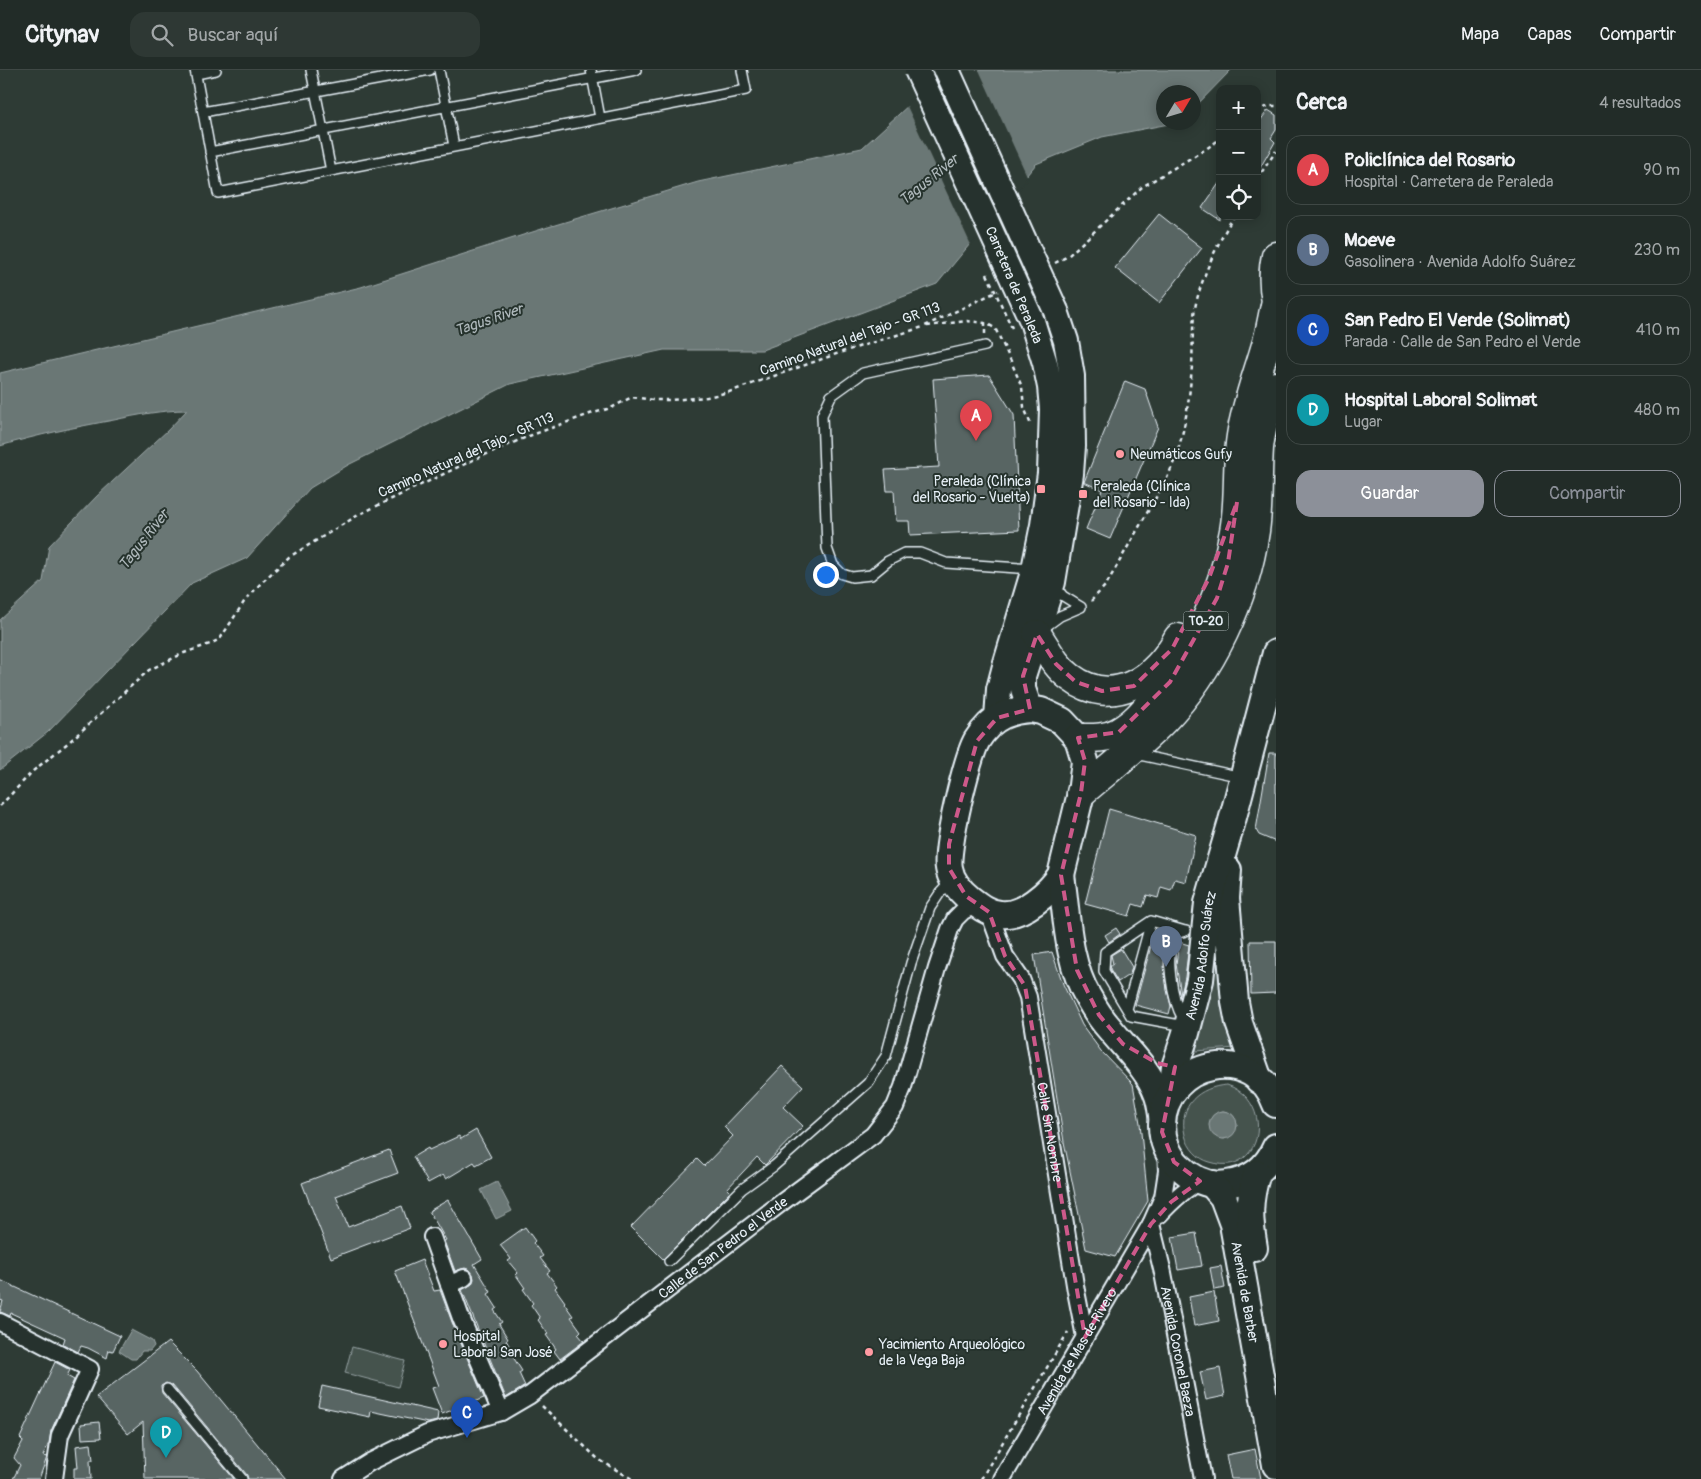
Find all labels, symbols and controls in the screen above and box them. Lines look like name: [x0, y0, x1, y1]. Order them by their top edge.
search box: [130, 12, 480, 57]
text: Citynav: [25, 20, 100, 49]
icon: search: [148, 21, 176, 49]
text: Buscar aquí: [188, 23, 278, 47]
text: Mapa: [1461, 23, 1499, 46]
text: Capas: [1527, 23, 1572, 46]
text: Compartir: [1600, 23, 1676, 46]
north arrow: [1156, 85, 1201, 130]
map controls: [1216, 85, 1261, 220]
button: +: [1216, 85, 1261, 130]
text: Cerca: [1296, 89, 1347, 116]
text: 4 resultados: [1599, 93, 1681, 113]
button: −: [1216, 130, 1261, 175]
text: Policlínica del Rosario: [1344, 148, 1515, 172]
water label: Tagus River: [896, 149, 964, 210]
text: A: [1308, 160, 1318, 180]
text: 90 m: [1643, 160, 1680, 180]
text: Hospital · Carretera de Peraleda: [1344, 172, 1554, 192]
button: locate: [1216, 175, 1261, 220]
street label: Carretera de Peraleda: [982, 224, 1046, 346]
text: Moeve: [1344, 228, 1395, 252]
text: B: [1308, 240, 1318, 260]
text: 230 m: [1634, 240, 1680, 260]
text: Gasolinera · Avenida Adolfo Suárez: [1344, 252, 1576, 272]
street label: Camino Natural del Tajo - GR 113: [758, 298, 943, 380]
water label: Tagus River: [452, 299, 527, 341]
text: San Pedro El Verde (Solimat): [1344, 308, 1571, 332]
text: C: [1308, 320, 1318, 340]
text: 410 m: [1636, 320, 1680, 340]
text: Parada · Calle de San Pedro el Verde: [1344, 332, 1581, 352]
text: Hospital Laboral Solimat: [1344, 388, 1537, 412]
pin: A: [960, 400, 992, 441]
text: D: [1308, 400, 1318, 420]
text: 480 m: [1634, 400, 1680, 420]
street label: Camino Natural del Tajo - GR 113: [376, 408, 557, 502]
text: Lugar: [1344, 412, 1382, 432]
place label: Neumáticos Gufy: [1130, 446, 1232, 463]
marker: Neumáticos Gufy: [1114, 448, 1126, 460]
button: Guardar: [1296, 470, 1484, 517]
button: Compartir: [1494, 470, 1681, 517]
place label: Peraleda (Clínica del Rosario - Vuelta): [913, 473, 1031, 506]
place label: Peraleda (Clínica del Rosario - Ida): [1093, 478, 1191, 511]
marker: Peraleda (Clínica del Rosario - Vuelta): [1035, 483, 1047, 495]
marker: Peraleda (Clínica del Rosario - Ida): [1077, 488, 1089, 500]
water label: Tagus River: [115, 505, 174, 574]
your location: [813, 562, 839, 588]
road number: TO-20: [1184, 612, 1228, 630]
street label: Avenida Adolfo Suárez: [1181, 889, 1220, 1022]
pin: B: [1150, 926, 1182, 967]
street label: Calle Sin Nombre: [1034, 1081, 1067, 1183]
street label: Calle de San Pedro el Verde: [655, 1193, 791, 1302]
street label: Avenida de Barber: [1228, 1240, 1263, 1344]
street label: Avenida de Mas de Rivero: [1033, 1284, 1121, 1418]
street label: Avenida Coronel Baeza: [1157, 1284, 1199, 1418]
place label: Hospital Laboral San José: [453, 1328, 553, 1361]
place label: Yacimiento Arqueológico de la Vega Baja: [878, 1336, 1026, 1369]
marker: Hospital Laboral San José: [437, 1338, 449, 1350]
marker: Yacimiento Arqueológico de la Vega Baja: [863, 1346, 875, 1358]
pin: C: [451, 1397, 483, 1438]
pin: D: [150, 1417, 182, 1458]

